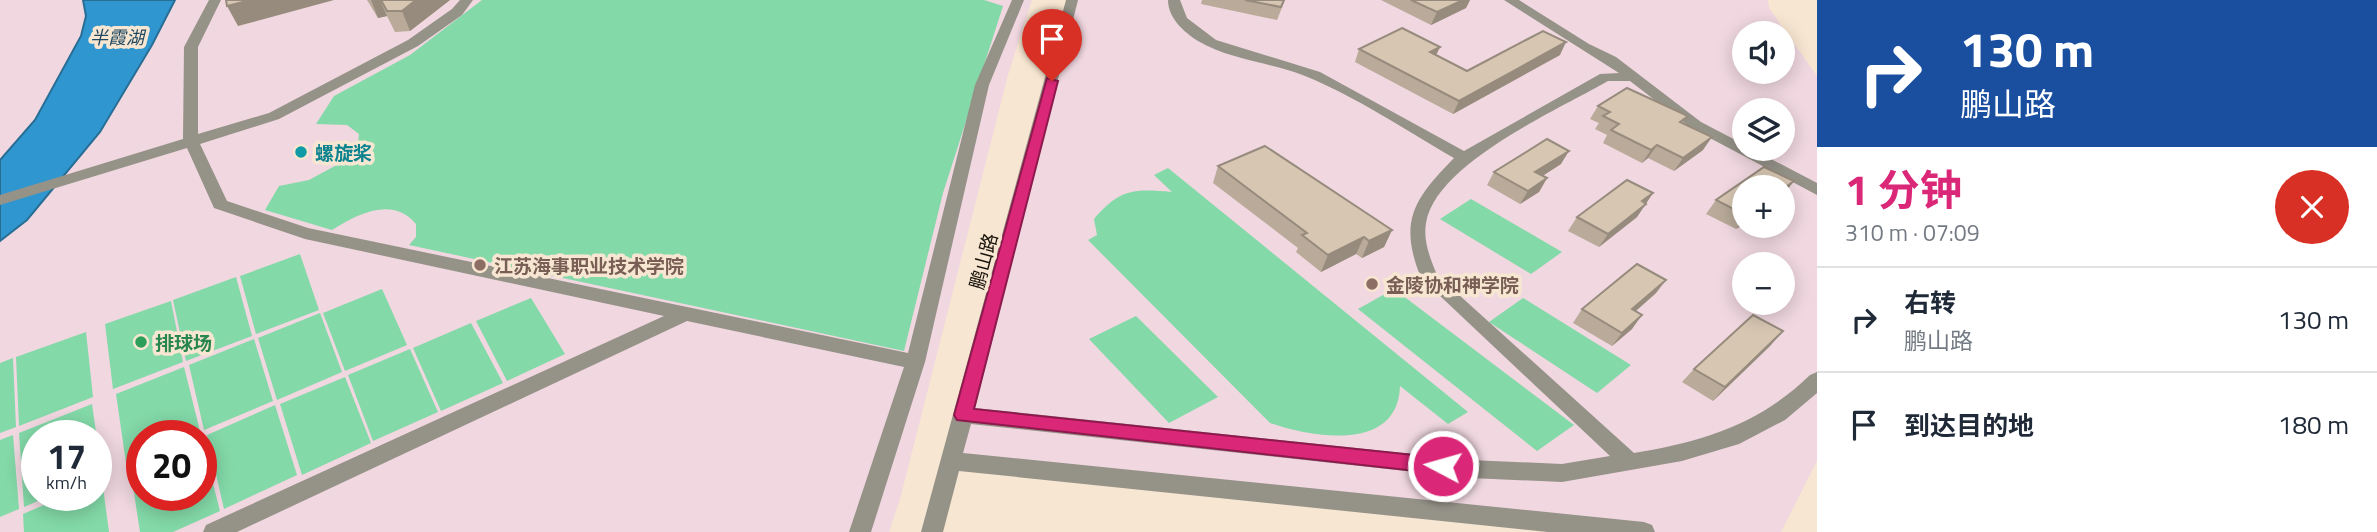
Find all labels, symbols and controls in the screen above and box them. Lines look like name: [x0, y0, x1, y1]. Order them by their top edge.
pin: [1022, 9, 1082, 81]
text: 130 m: [1960, 11, 2094, 86]
icon: arrive: [1033, 20, 1071, 58]
map controls: [1732, 21, 1795, 315]
button: sound: [1732, 21, 1795, 84]
water label: 半霞湖: [90, 24, 147, 51]
icon: right: [1845, 28, 1936, 119]
text: 鹏山路: [1960, 80, 2056, 128]
button: layers: [1732, 98, 1795, 161]
place label: 螺旋桨: [315, 138, 372, 167]
marker: 螺旋桨: [293, 144, 309, 160]
text: 1 分钟: [1845, 157, 1962, 221]
button: close: [2275, 170, 2349, 244]
button: +: [1732, 175, 1795, 238]
text: 310 m · 07:09: [1845, 215, 1980, 250]
street label: 鹏山路: [962, 230, 1004, 292]
place label: 江苏海事职业技术学院: [494, 251, 684, 280]
button: −: [1732, 252, 1795, 315]
marker: 江苏海事职业技术学院: [472, 257, 488, 273]
place label: 金陵协和神学院: [1386, 270, 1519, 299]
marker: 金陵协和神学院: [1364, 276, 1380, 292]
text: 右转: [1904, 283, 1956, 322]
text: 130 m: [2278, 300, 2349, 339]
icon: right: [1845, 301, 1883, 339]
text: 鹏山路: [1904, 323, 1973, 358]
place label: 排球场: [155, 328, 212, 357]
marker: 排球场: [133, 334, 149, 350]
text: 180 m: [2278, 405, 2349, 444]
icon: arrive: [1845, 406, 1883, 444]
text: 到达目的地: [1904, 406, 2034, 445]
speed limit sign: 20: [126, 420, 217, 511]
text: 17: [47, 429, 86, 483]
position arrow: [1406, 429, 1480, 503]
text: km/h: [46, 469, 87, 496]

